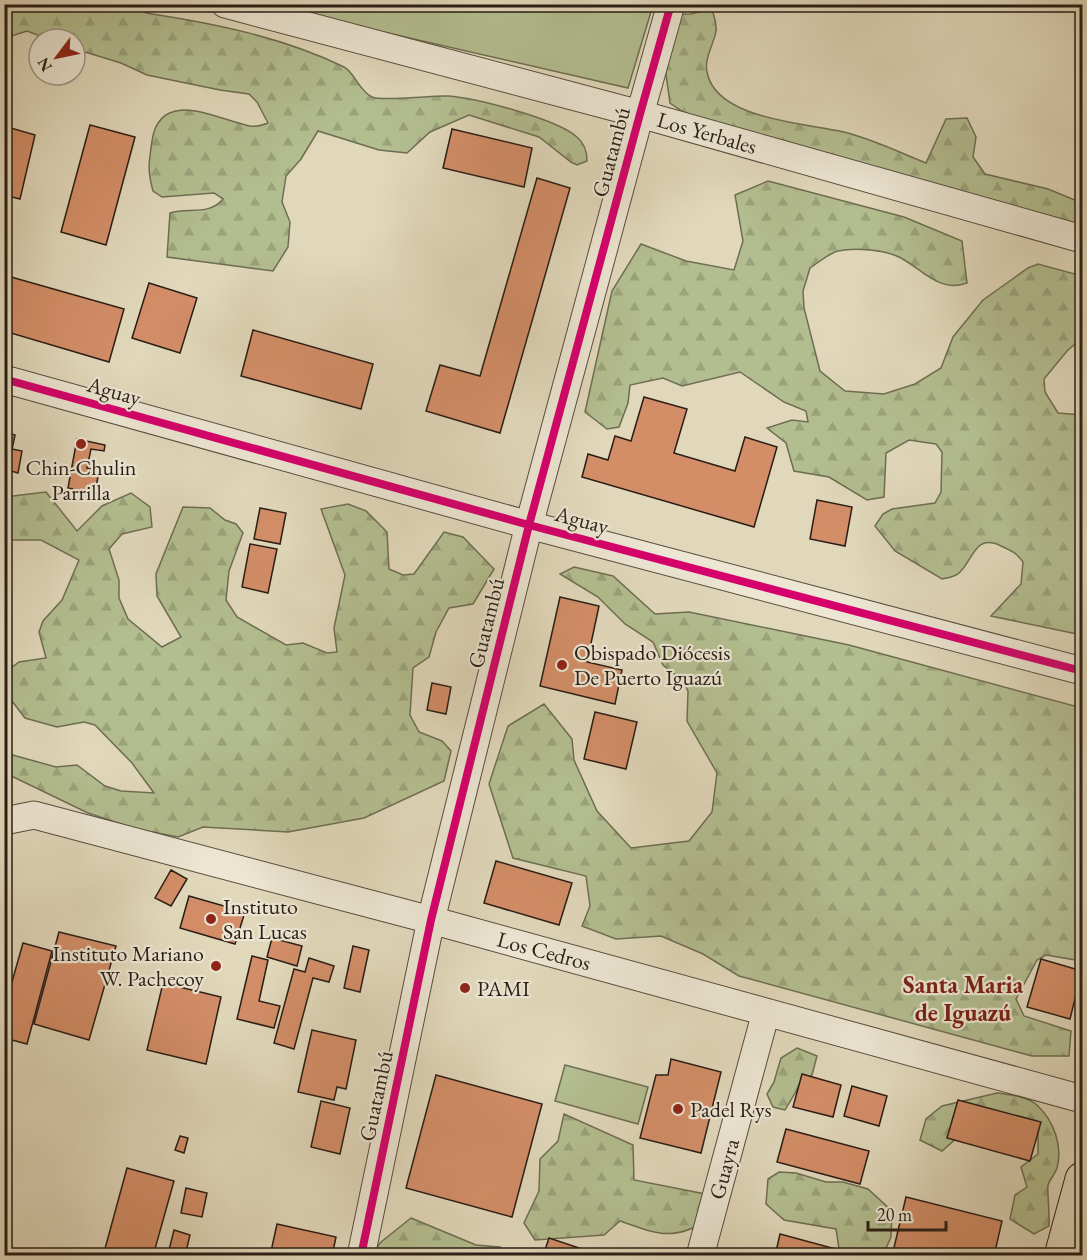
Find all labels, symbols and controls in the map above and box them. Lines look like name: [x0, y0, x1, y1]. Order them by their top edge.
north arrow: [27, 27, 87, 87]
text: N: [32, 54, 57, 76]
street label: Guatambú: [585, 103, 637, 200]
street label: Los Yerbales: [654, 105, 760, 161]
street label: Aguay: [83, 369, 145, 413]
marker: Chin-Chulin Parrilla: [74, 437, 88, 451]
place label: Chin-Chulin Parrilla: [26, 453, 137, 507]
street label: Aguay: [551, 499, 612, 541]
street label: Guatambú: [461, 574, 511, 671]
place label: Obispado Diócesis De Puerto Iguazú: [574, 638, 730, 692]
marker: Obispado Diócesis De Puerto Iguazú: [555, 658, 569, 672]
place label: Instituto San Lucas: [223, 892, 307, 946]
marker: Instituto San Lucas: [204, 912, 218, 926]
street label: Los Cedros: [494, 925, 594, 977]
place label: Instituto Mariano W. Pachecoy: [53, 939, 204, 993]
marker: Instituto Mariano W. Pachecoy: [209, 959, 223, 973]
district label: Santa Maria de Iguazú: [903, 969, 1024, 1029]
place label: PAMI: [477, 974, 530, 1003]
marker: PAMI: [458, 981, 472, 995]
street label: Guatambú: [352, 1048, 400, 1144]
place label: Padel Rys: [690, 1095, 772, 1124]
marker: Padel Rys: [671, 1102, 685, 1116]
street label: Guayra: [702, 1135, 746, 1203]
scale bar: [868, 1194, 946, 1232]
text: 20 m: [877, 1203, 912, 1226]

